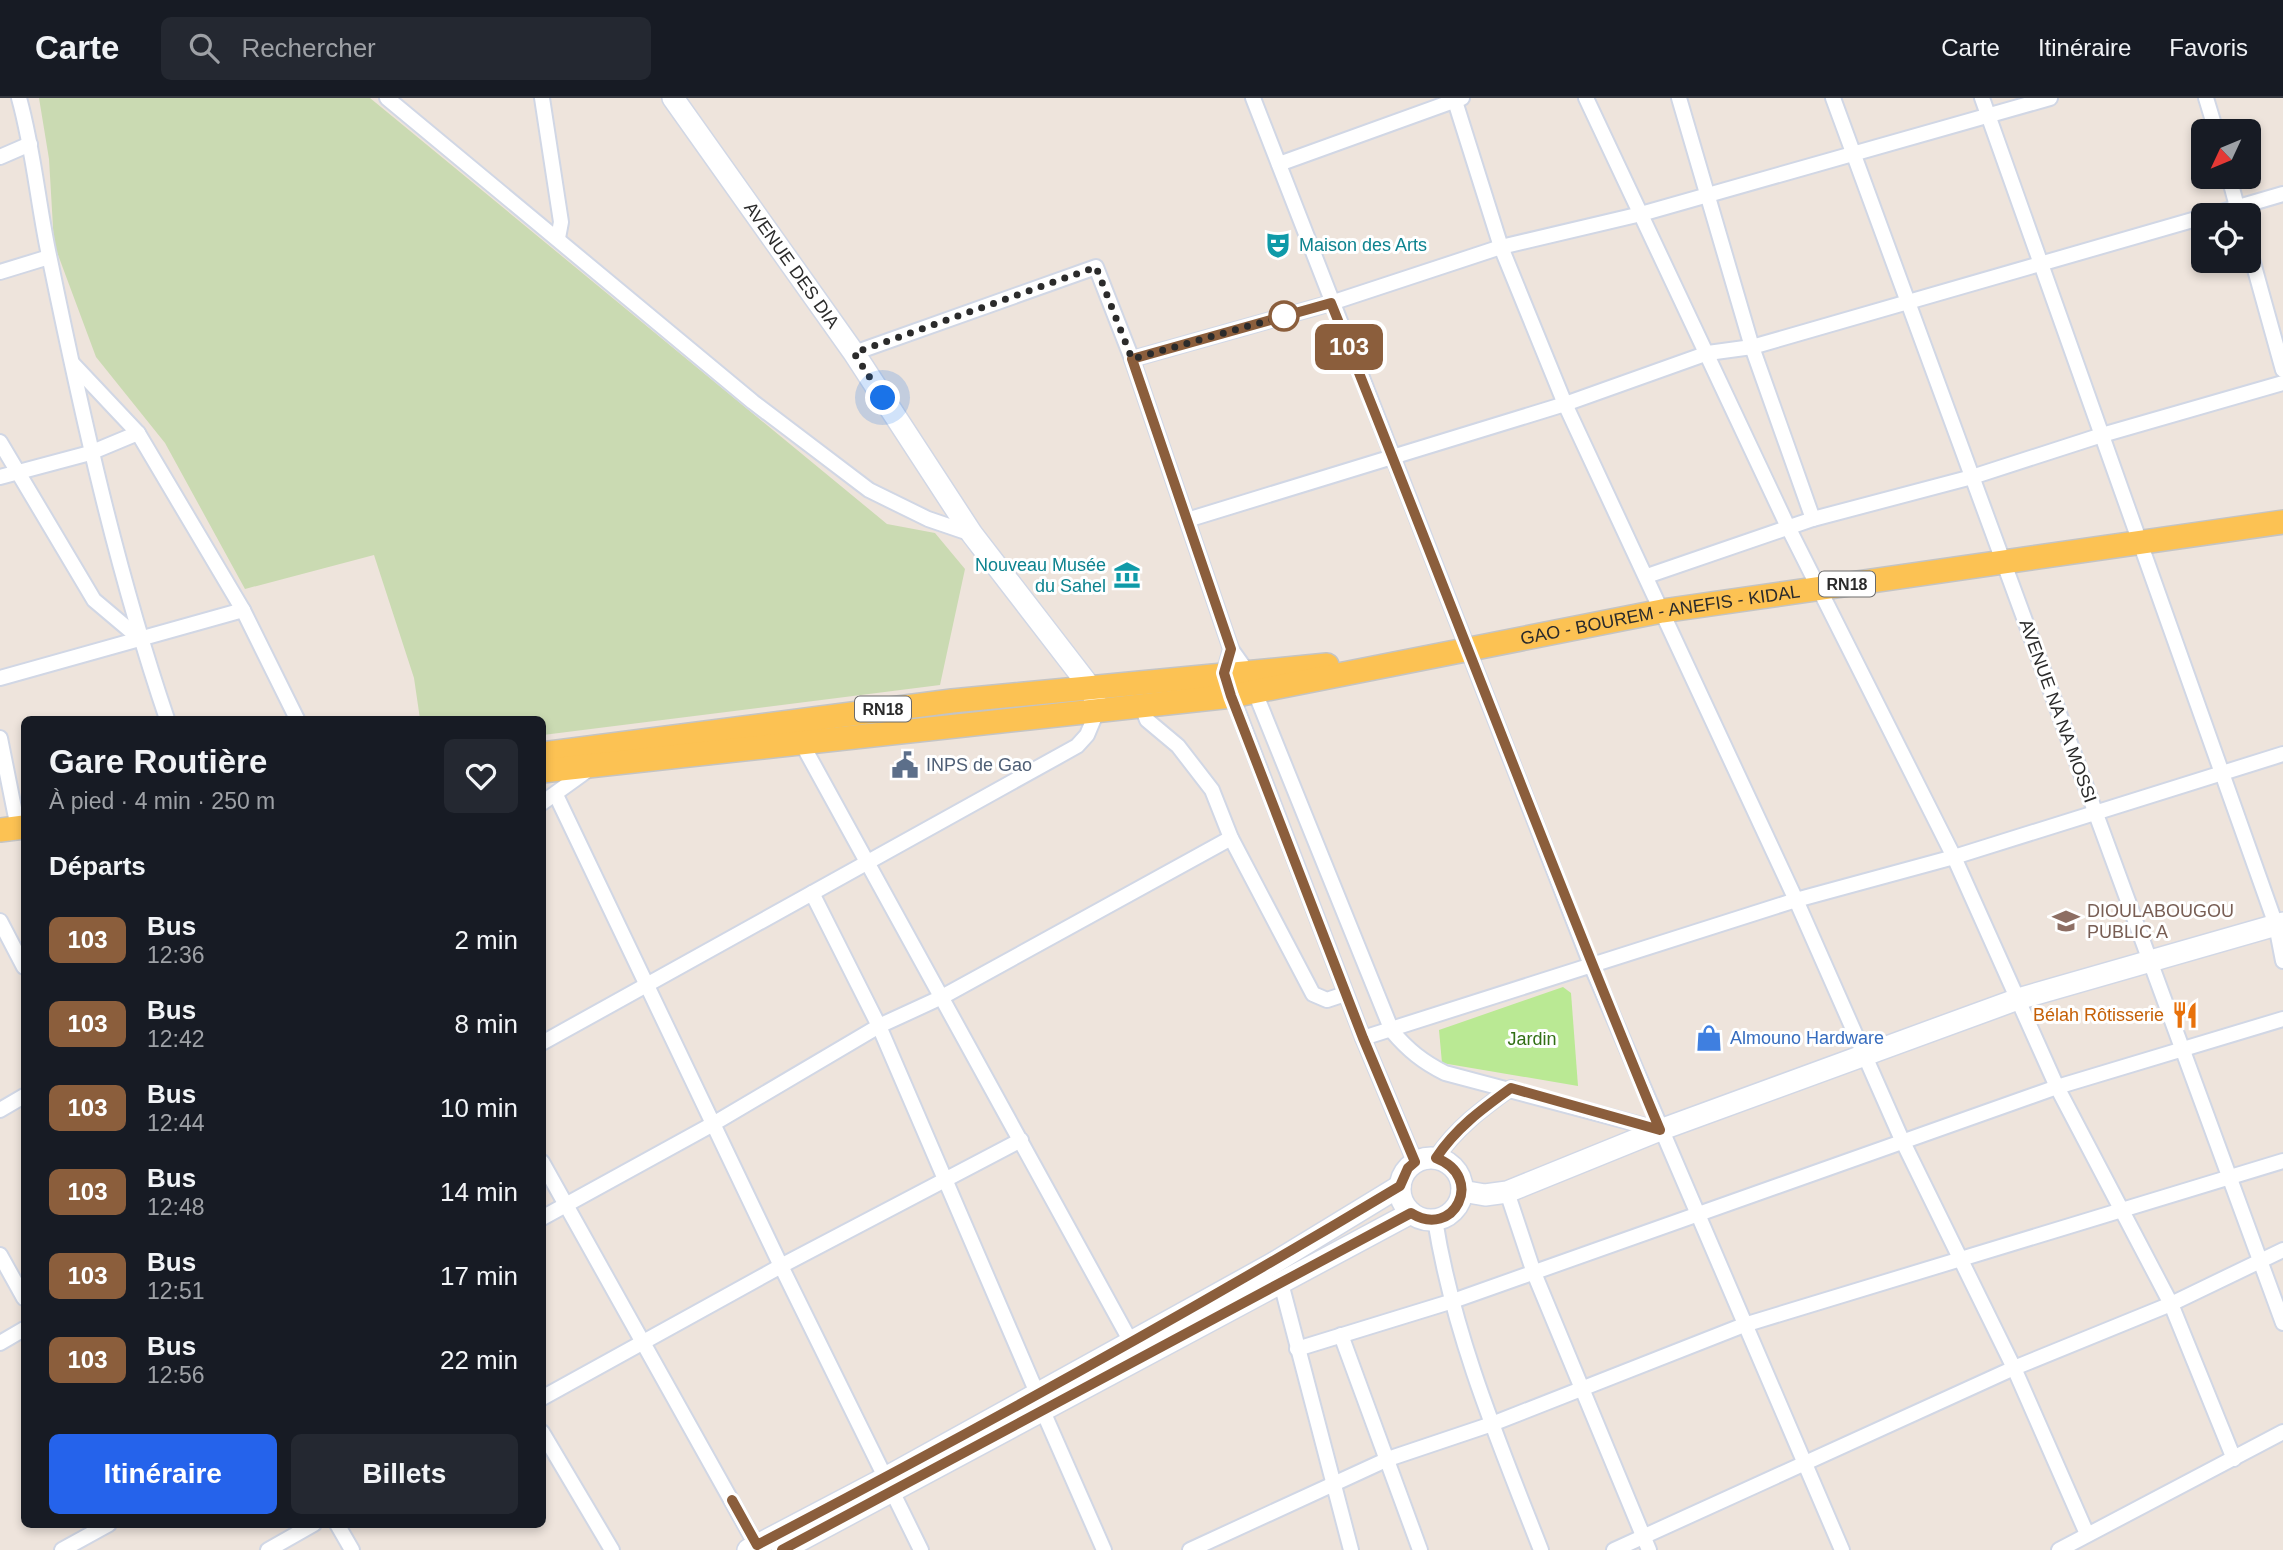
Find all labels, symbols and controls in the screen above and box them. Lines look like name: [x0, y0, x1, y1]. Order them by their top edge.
search box: [161, 17, 651, 80]
text: Carte: [35, 29, 119, 66]
icon: search: [185, 29, 223, 67]
text: Rechercher: [241, 33, 376, 63]
text: Carte: [1941, 34, 2000, 61]
text: Itinéraire: [2038, 34, 2131, 61]
text: Favoris: [2169, 34, 2248, 61]
north arrow: [2191, 119, 2261, 189]
map controls: [2191, 119, 2261, 273]
street label: AVENUE DES DIA: [740, 198, 843, 332]
button: locate: [2191, 203, 2261, 273]
theatre icon: Maison des Arts: [1263, 230, 1293, 260]
place label: Maison des Arts: [1299, 235, 1427, 255]
unlabelled marker: [1269, 301, 1299, 331]
line badge: 103: [1309, 324, 1389, 370]
text: 103: [1329, 333, 1369, 360]
your location: [865, 380, 900, 415]
place label: Nouveau Musée du Sahel: [975, 555, 1106, 596]
museum icon: Nouveau Musée du Sahel: [1112, 560, 1142, 590]
road number: RN18: [1819, 572, 1875, 597]
street label: GAO - BOUREM - ANEFIS - KIDAL: [1519, 581, 1801, 649]
street label: AVENUE NA NA MOSSI: [2015, 617, 2101, 805]
road number: RN18: [855, 696, 911, 722]
button: heart: [444, 739, 518, 813]
text: Gare Routière: [49, 743, 267, 780]
public building icon: INPS de Gao: [890, 750, 920, 780]
place label: INPS de Gao: [926, 755, 1032, 775]
text: À pied · 4 min · 250 m: [49, 788, 275, 814]
text: Départs: [49, 851, 146, 881]
place label: DIOULABOUGOU PUBLIC A: [2087, 901, 2234, 942]
school or university icon: DIOULABOUGOU PUBLIC A: [2051, 906, 2081, 936]
text: Bus: [147, 911, 196, 941]
text: 2 min: [454, 925, 518, 955]
text: 103: [67, 926, 108, 953]
text: 12:36: [147, 942, 205, 968]
text: Bus: [147, 995, 196, 1025]
restaurant icon: Bélah Rôtisserie: [2170, 1000, 2200, 1030]
place label: Bélah Rôtisserie: [2033, 1005, 2164, 1025]
text: 8 min: [454, 1009, 518, 1039]
text: 103: [67, 1010, 108, 1037]
shop icon: Almouno Hardware: [1694, 1023, 1724, 1053]
text: 12:42: [147, 1026, 205, 1052]
place label: Almouno Hardware: [1730, 1028, 1884, 1048]
park label: Jardin: [1507, 1029, 1557, 1049]
text: Bus: [147, 1079, 196, 1109]
text: 10 min: [440, 1093, 518, 1123]
text: 103: [67, 1094, 108, 1121]
text: 12:44: [147, 1110, 205, 1136]
text: Bus: [147, 1163, 196, 1193]
text: 14 min: [440, 1177, 518, 1207]
text: 103: [67, 1178, 108, 1205]
text: 12:48: [147, 1194, 205, 1220]
text: Bus: [147, 1247, 196, 1277]
text: 17 min: [440, 1261, 518, 1291]
text: 103: [67, 1262, 108, 1289]
text: 12:51: [147, 1278, 205, 1304]
text: Bus: [147, 1331, 196, 1361]
text: 22 min: [440, 1345, 518, 1375]
text: 103: [67, 1346, 108, 1373]
text: 12:56: [147, 1362, 205, 1388]
button: Itinéraire: [49, 1434, 277, 1514]
button: Billets: [291, 1434, 518, 1514]

